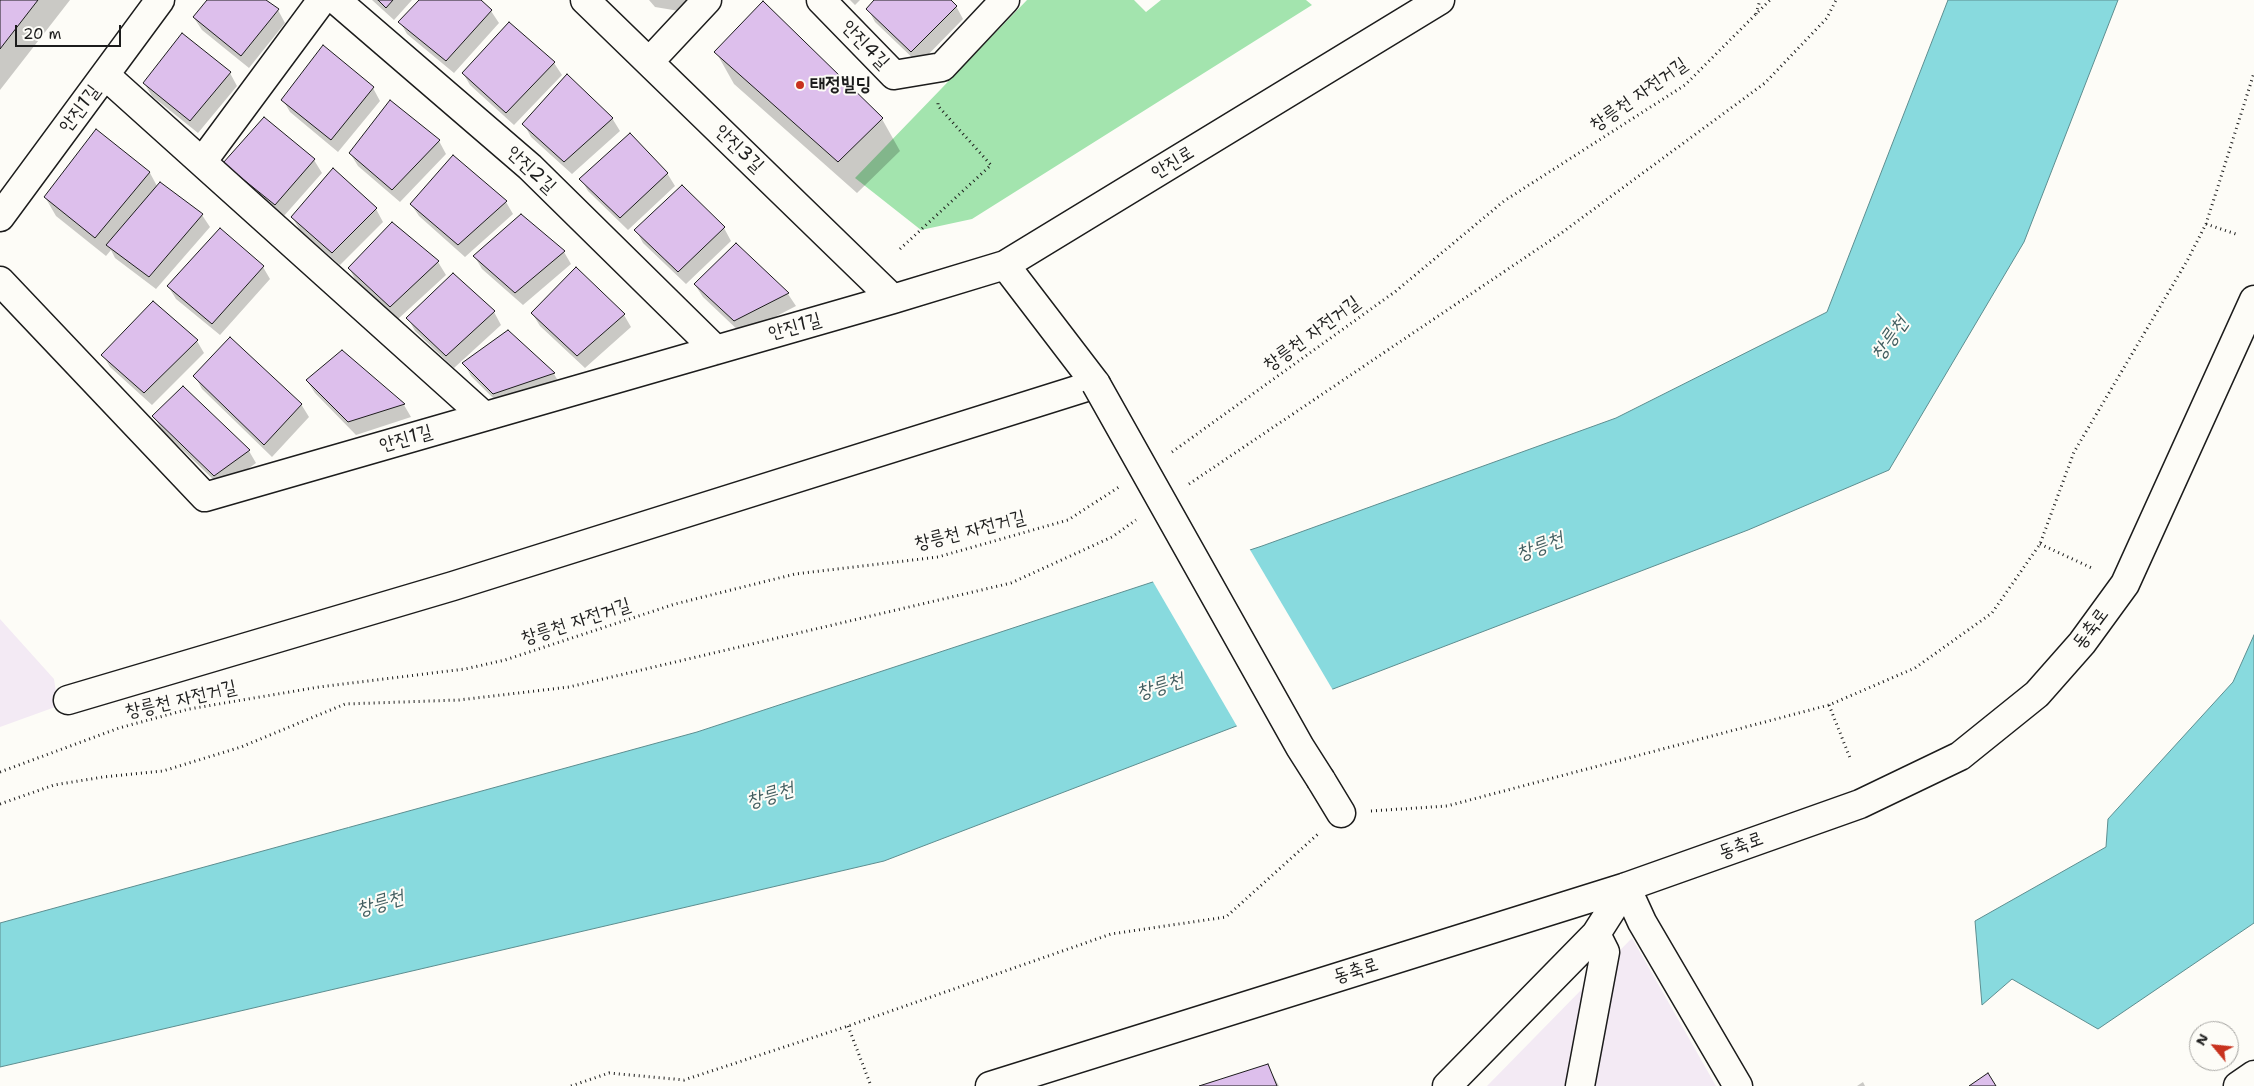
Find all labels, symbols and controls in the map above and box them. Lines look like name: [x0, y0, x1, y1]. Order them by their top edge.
scale bar: [18, 15, 124, 47]
street label: 안진4길: [836, 16, 894, 74]
text: 20 m: [23, 24, 62, 44]
street label: 창릉천 자전거길: [1586, 53, 1692, 137]
place label: 태정빌딩: [810, 74, 871, 96]
marker: 태정빌딩: [794, 79, 806, 91]
street label: 안진1길: [55, 81, 105, 137]
street label: 안진3길: [710, 120, 768, 178]
street label: 안진2길: [502, 141, 560, 199]
street label: 안진로: [1147, 141, 1199, 185]
street label: 창릉천 자전거길: [1259, 291, 1365, 377]
street label: 안진1길: [766, 309, 824, 345]
water label: 창릉천: [1866, 312, 1914, 366]
street label: 안진1길: [377, 421, 435, 457]
street label: 창릉천 자전거길: [912, 506, 1028, 556]
water label: 창릉천: [1513, 527, 1567, 567]
street label: 창릉천 자전거길: [519, 594, 633, 650]
street label: 동축로: [2068, 604, 2114, 654]
water label: 창릉천: [1133, 668, 1187, 706]
street label: 창릉천 자전거길: [123, 676, 239, 724]
water label: 창릉천: [743, 778, 797, 814]
street label: 동축로: [1716, 827, 1766, 865]
water label: 창릉천: [353, 886, 407, 922]
street label: 동축로: [1331, 953, 1381, 989]
north arrow: [2189, 1021, 2239, 1071]
text: N: [2191, 1030, 2212, 1049]

